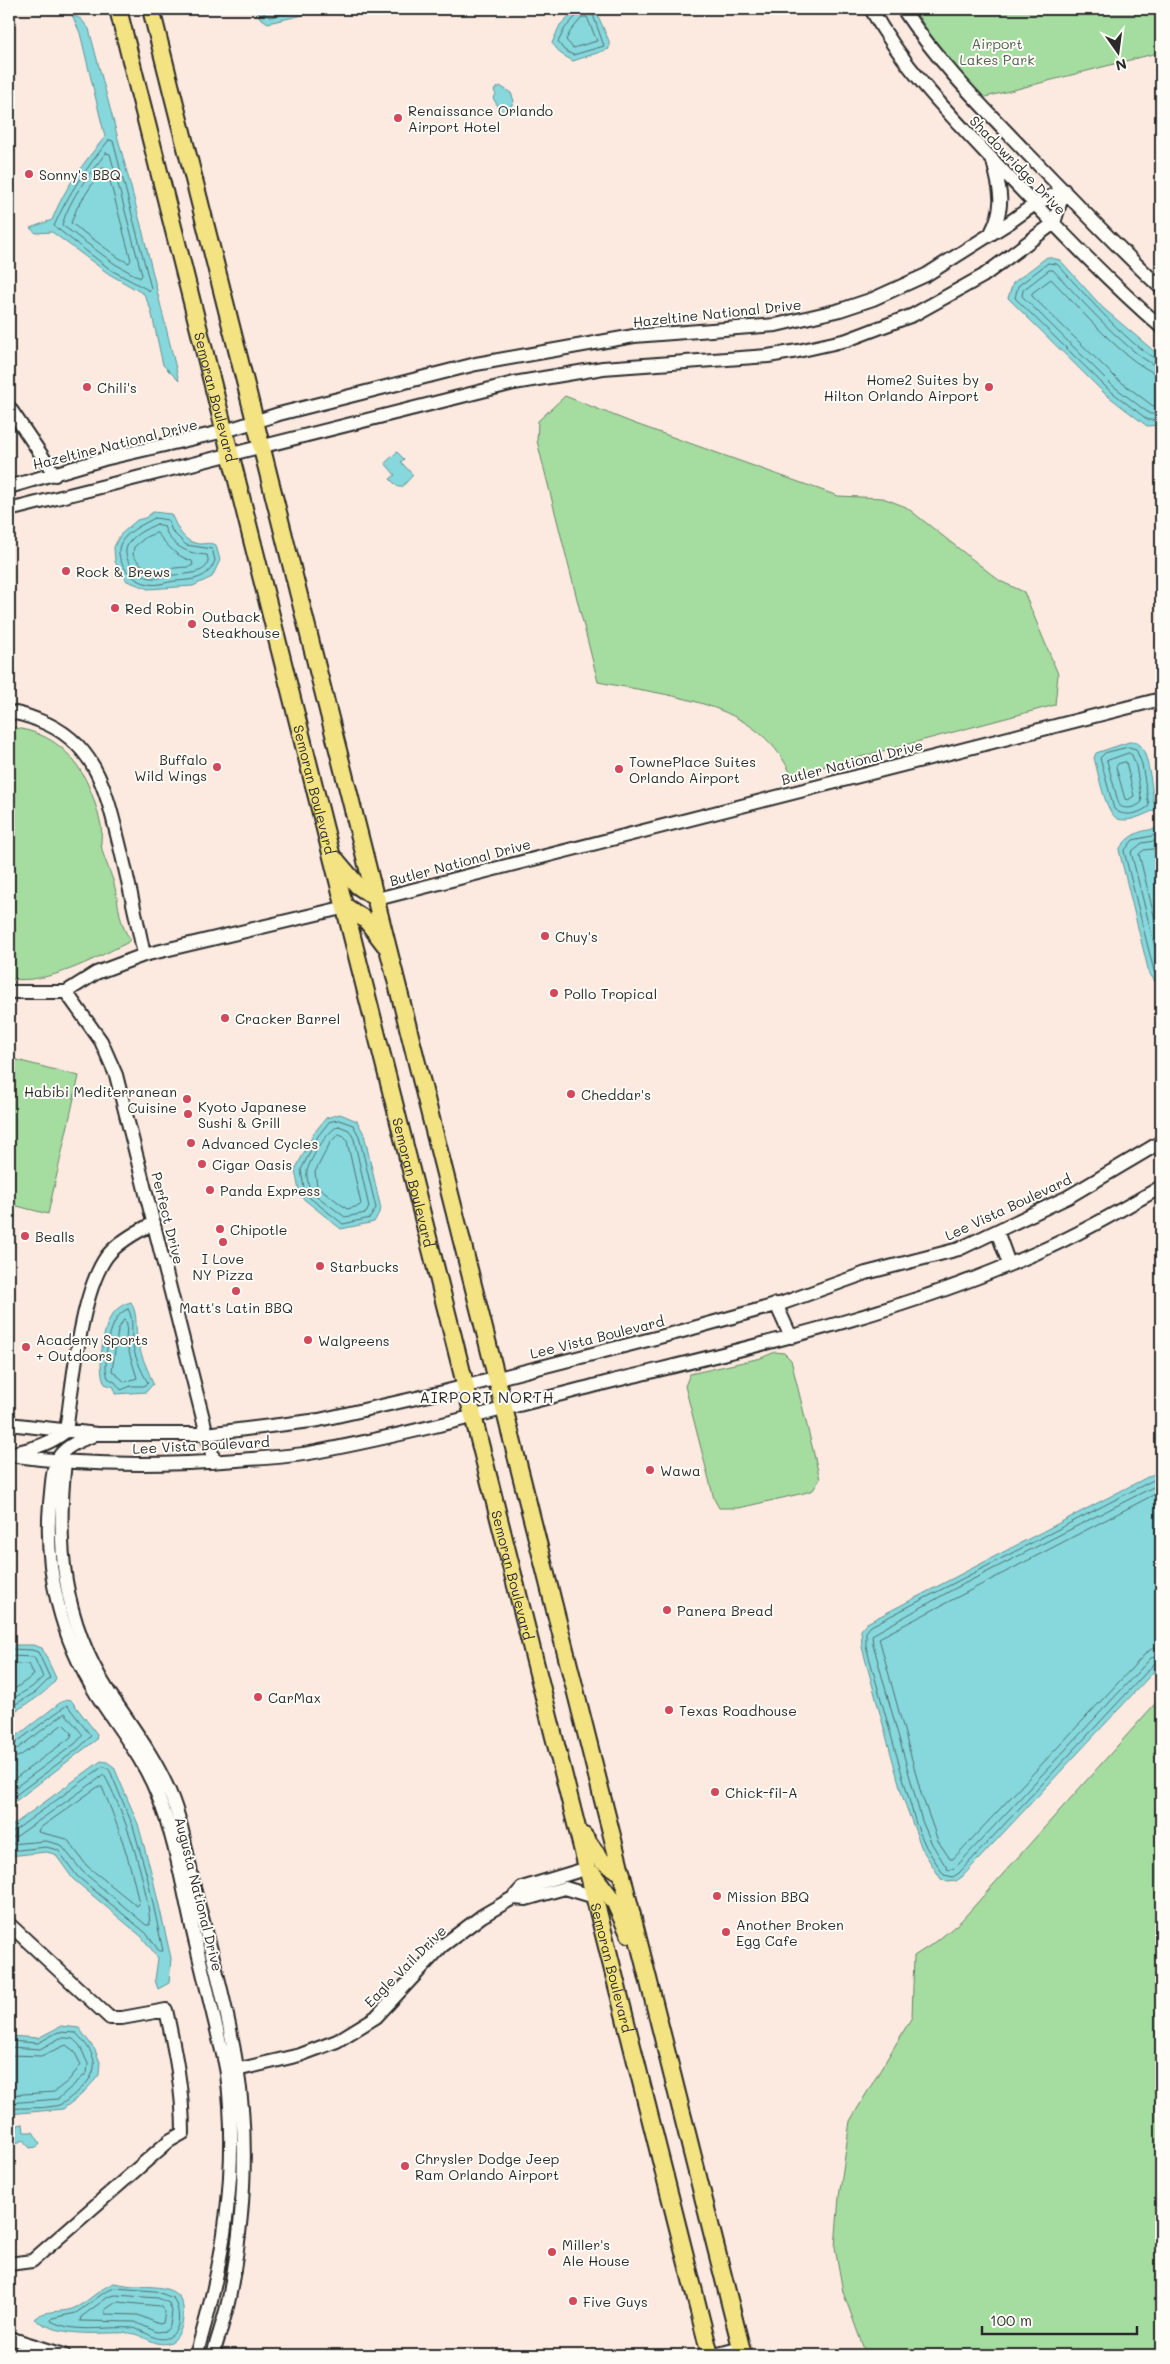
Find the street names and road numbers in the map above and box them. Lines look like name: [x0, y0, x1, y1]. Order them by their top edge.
street label: Shadowridge Drive: [966, 111, 1070, 219]
street label: Hazeltine National Drive: [632, 295, 802, 331]
street label: Semoran Boulevard: [190, 330, 241, 464]
street label: Hazeltine National Drive: [31, 414, 199, 474]
street label: Semoran Boulevard: [289, 723, 340, 856]
street label: Butler National Drive: [779, 735, 925, 789]
street label: Butler National Drive: [387, 834, 533, 890]
street label: Semoran Boulevard: [389, 1115, 440, 1249]
street label: Lee Vista Boulevard: [942, 1169, 1074, 1245]
street label: Perfect Drive: [147, 1170, 189, 1266]
street label: Lee Vista Boulevard: [528, 1311, 666, 1363]
street label: Lee Vista Boulevard: [132, 1432, 270, 1458]
street label: Semoran Boulevard: [488, 1508, 539, 1642]
street label: Augusta National Drive: [171, 1815, 227, 1973]
street label: Semoran Boulevard: [587, 1901, 638, 2035]
street label: Eagle Vail Drive: [360, 1921, 450, 2011]

